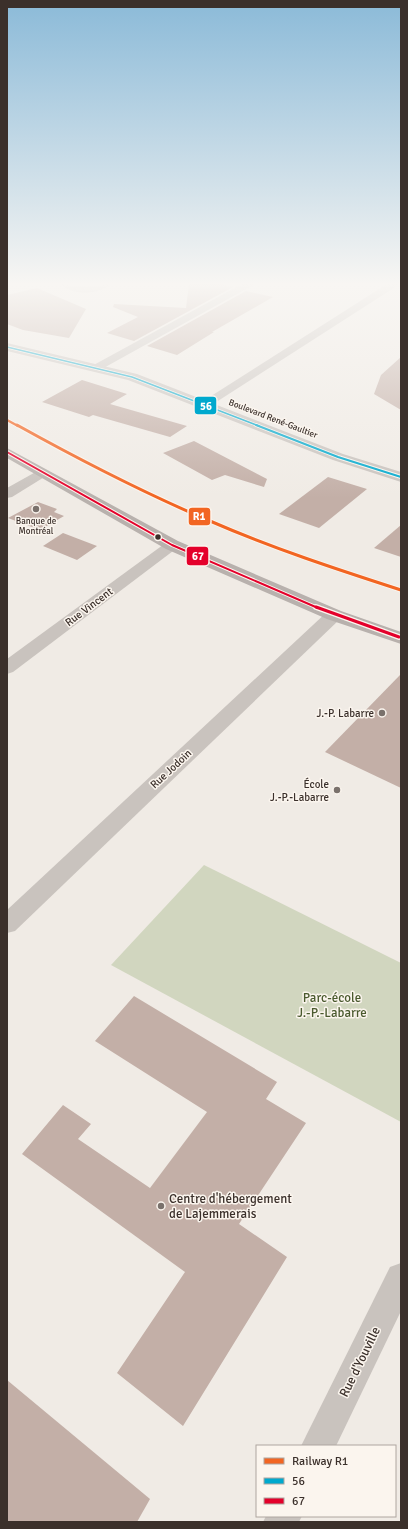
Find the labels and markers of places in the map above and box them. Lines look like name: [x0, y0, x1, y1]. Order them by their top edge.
marker: Banque de Montréal: [31, 504, 41, 514]
place label: Banque de Montréal: [16, 516, 57, 537]
unlabelled marker: [153, 532, 163, 542]
place label: J.-P. Labarre: [317, 707, 374, 720]
marker: J.-P. Labarre: [377, 708, 387, 718]
place label: École J.-P.-Labarre: [270, 777, 329, 804]
marker: École J.-P.-Labarre: [332, 785, 342, 795]
place label: Centre d'hébergement de Lajemmerais: [169, 1191, 292, 1222]
marker: Centre d'hébergement de Lajemmerais: [156, 1201, 166, 1211]

